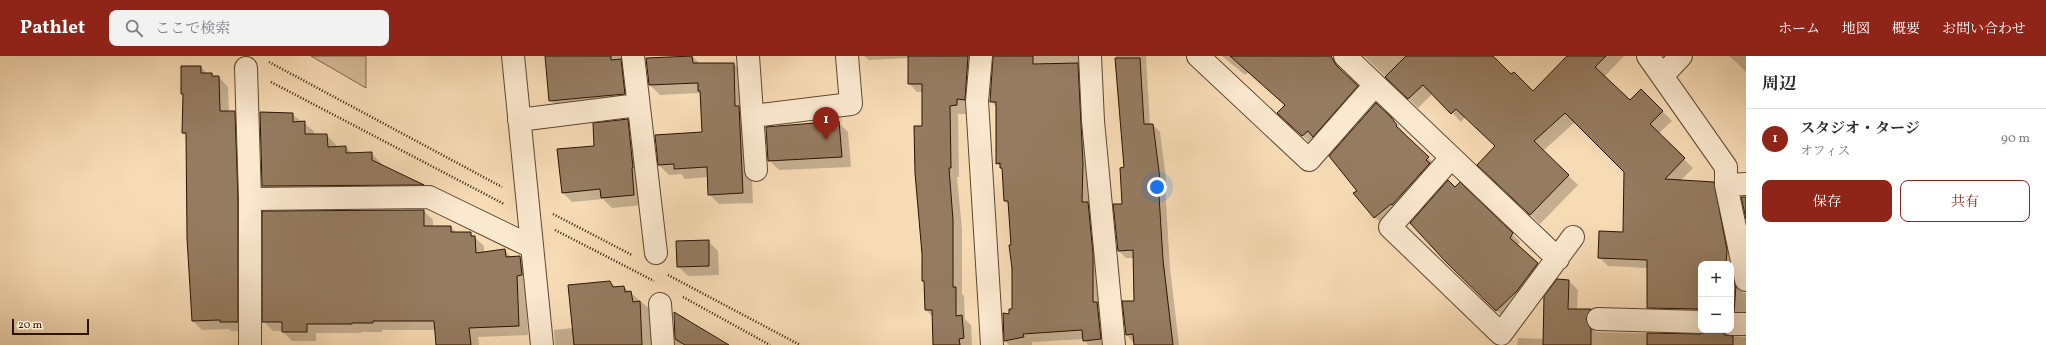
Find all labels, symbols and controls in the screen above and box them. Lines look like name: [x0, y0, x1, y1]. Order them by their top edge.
search box: [109, 10, 389, 46]
text: Pathlet: [20, 15, 85, 41]
icon: search: [123, 17, 145, 39]
text: ここで検索: [155, 19, 230, 40]
text: ホーム: [1778, 20, 1820, 39]
text: 地図: [1842, 20, 1870, 39]
text: 概要: [1892, 20, 1920, 39]
text: お問い合わせ: [1942, 20, 2026, 39]
text: 周辺: [1762, 73, 1796, 96]
pin: 1: [813, 107, 839, 140]
text: スタジオ・タージ: [1800, 119, 1920, 140]
text: 1: [1772, 130, 1778, 148]
text: 90 m: [2001, 130, 2030, 148]
text: オフィス: [1800, 143, 1851, 161]
your location: [1147, 177, 1167, 197]
button: 保存: [1762, 180, 1892, 222]
button: 共有: [1900, 180, 2030, 222]
map controls: [1698, 261, 1734, 333]
button: +: [1698, 261, 1734, 297]
button: −: [1698, 297, 1734, 333]
scale bar: [12, 317, 89, 336]
text: 20 m: [18, 318, 42, 333]

